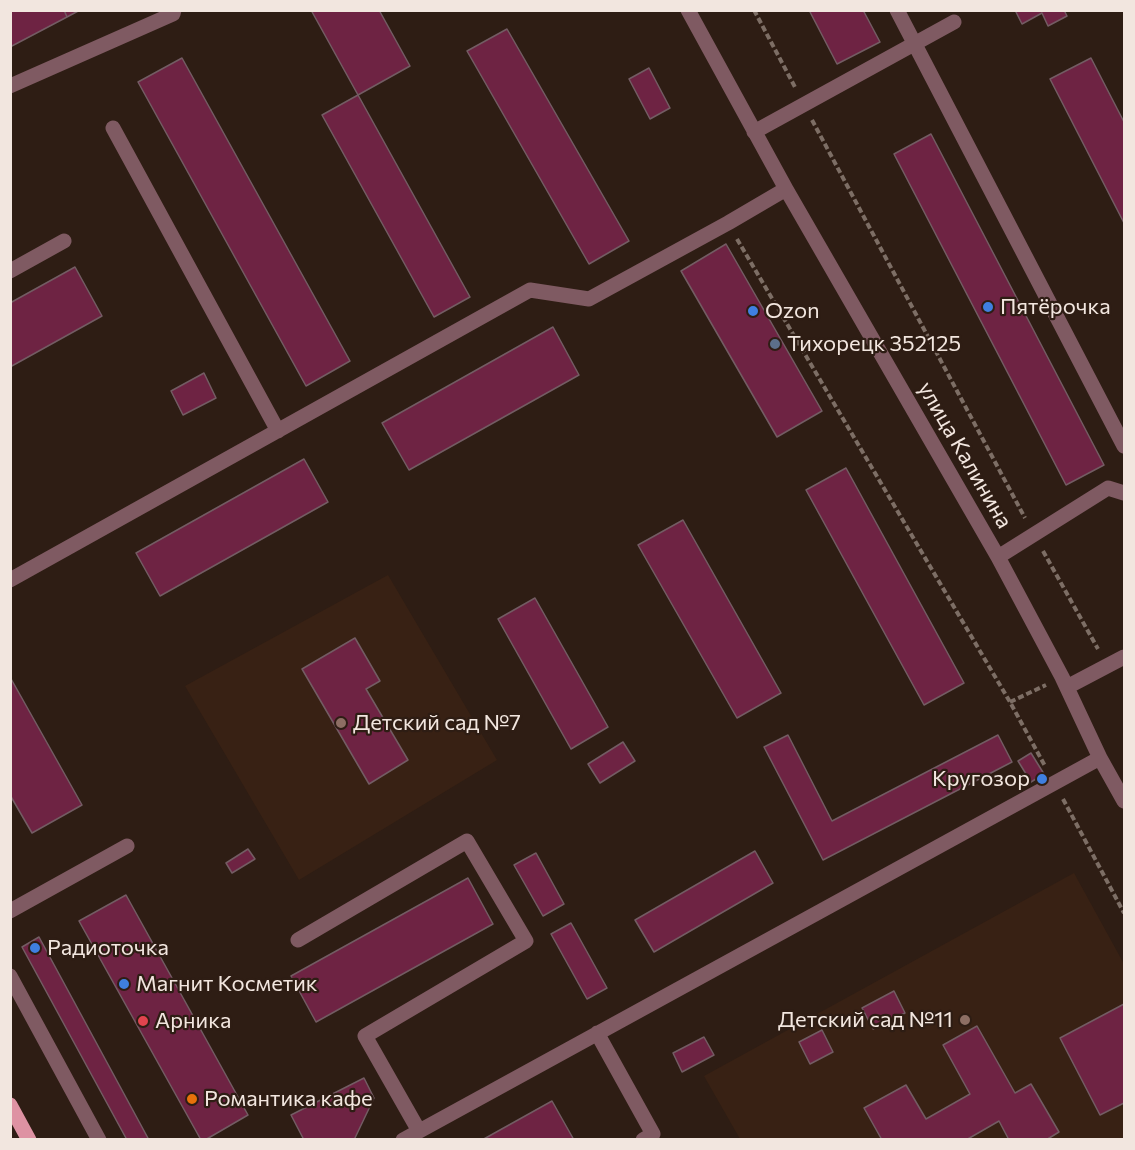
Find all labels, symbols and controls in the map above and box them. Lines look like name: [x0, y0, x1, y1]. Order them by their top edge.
place label: Пятёрочка: [1000, 294, 1111, 320]
place label: Ozon: [765, 298, 820, 324]
marker: Пятёрочка: [981, 300, 995, 314]
marker: Ozon: [746, 304, 760, 318]
place label: Тихорецк 352125: [787, 331, 961, 357]
marker: Тихорецк 352125: [768, 337, 782, 351]
street label: улица Калинина: [912, 377, 1018, 533]
place label: Детский сад №7: [353, 710, 521, 736]
marker: Детский сад №7: [334, 716, 348, 730]
place label: Кругозор: [932, 766, 1030, 792]
marker: Кругозор: [1035, 772, 1049, 786]
place label: Радиоточка: [47, 935, 169, 961]
marker: Радиоточка: [28, 941, 42, 955]
place label: Магнит Косметик: [136, 971, 318, 997]
marker: Магнит Косметик: [117, 977, 131, 991]
place label: Детский сад №11: [778, 1007, 953, 1033]
place label: Арника: [155, 1008, 231, 1034]
marker: Детский сад №11: [958, 1013, 972, 1027]
marker: Арника: [136, 1014, 150, 1028]
place label: Романтика кафе: [204, 1086, 373, 1112]
marker: Романтика кафе: [185, 1092, 199, 1106]

